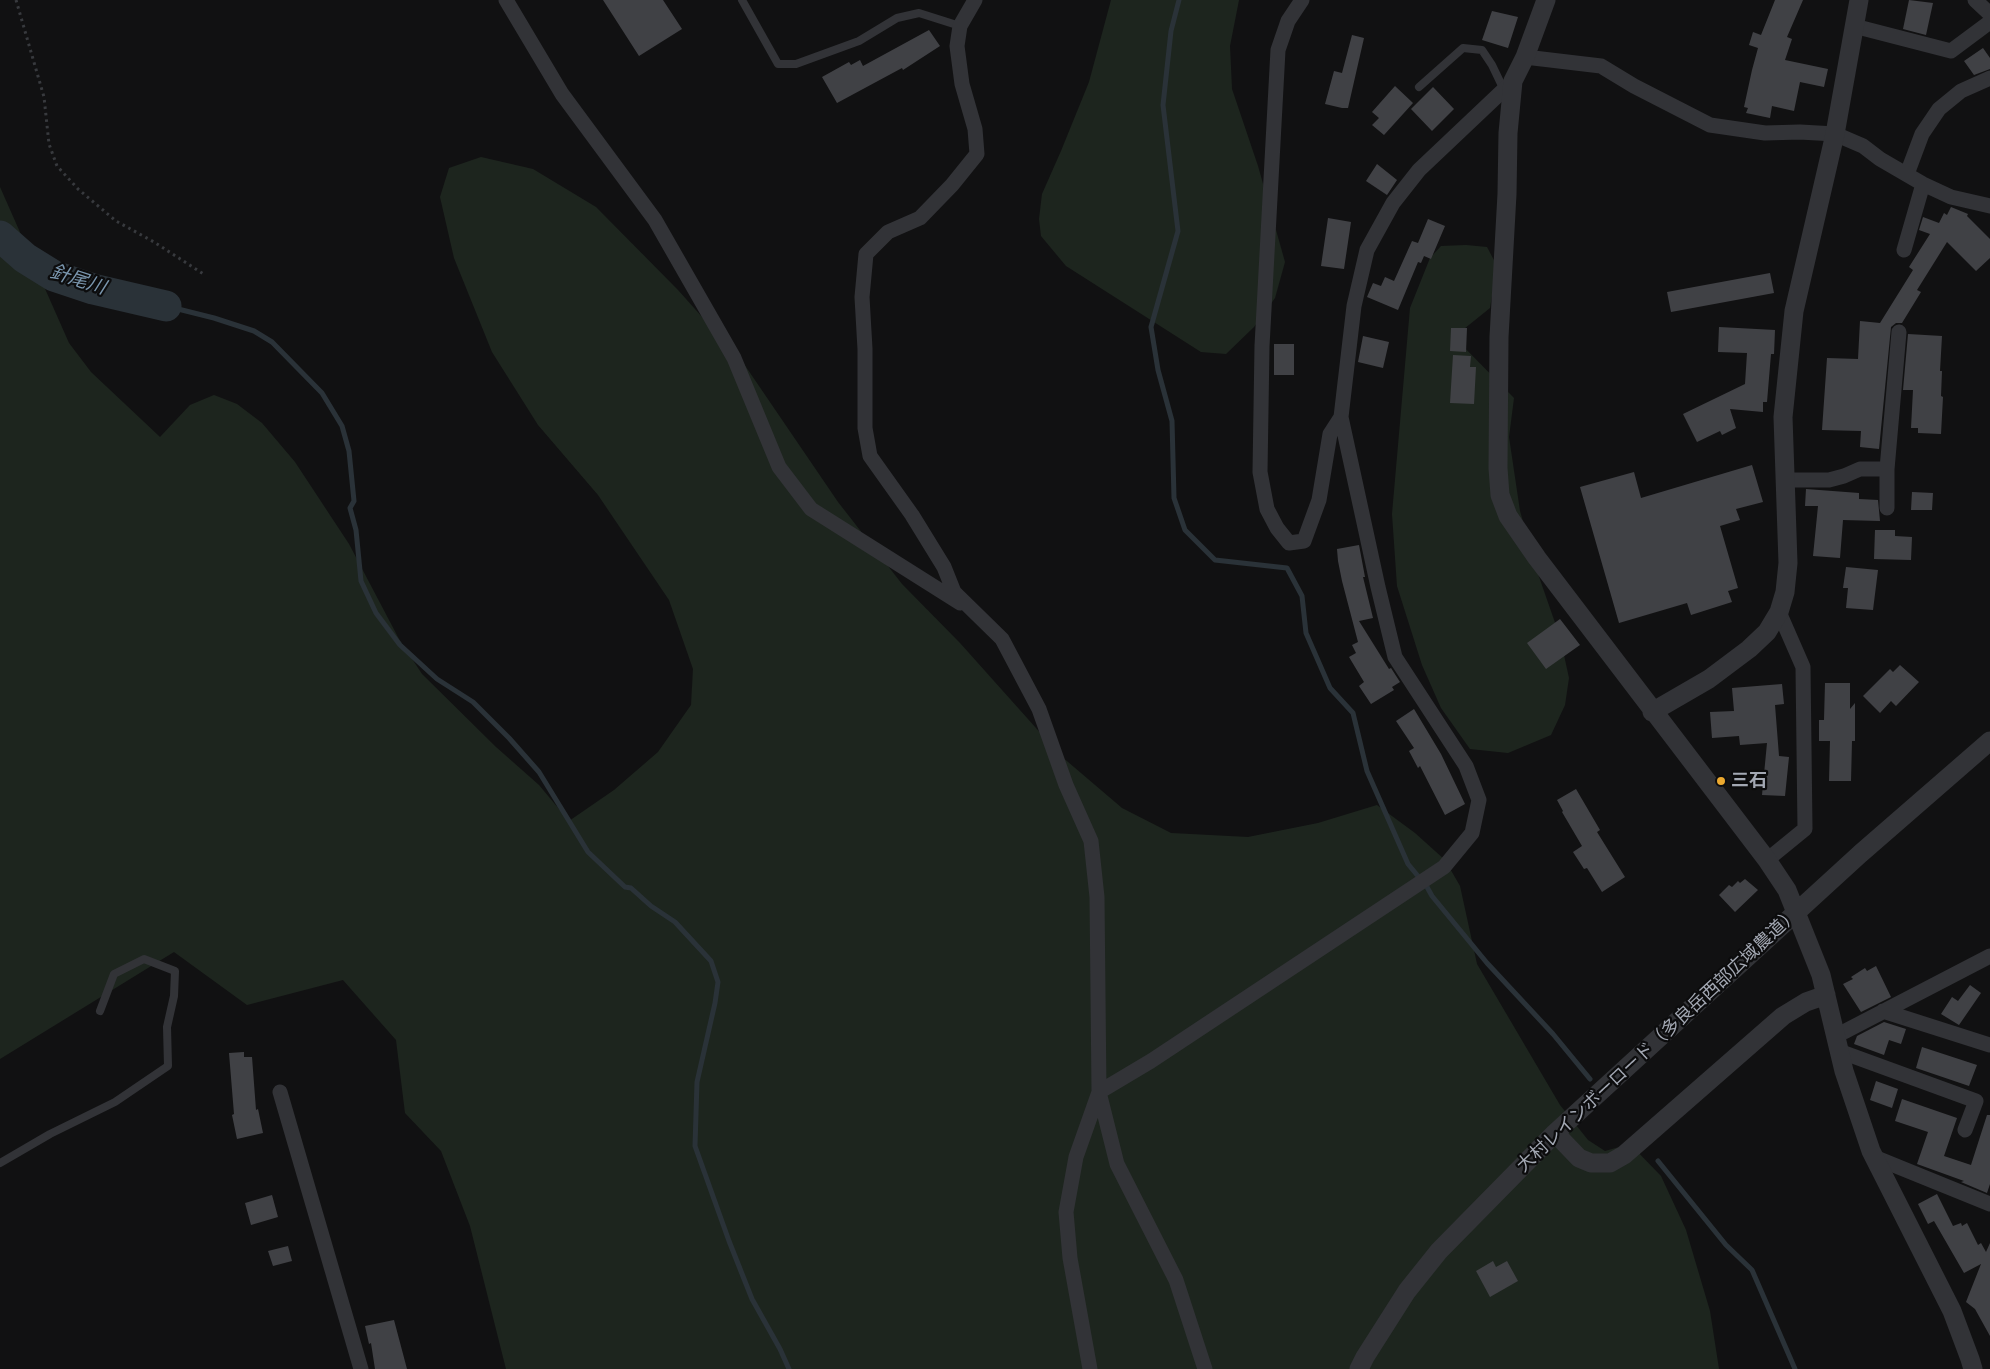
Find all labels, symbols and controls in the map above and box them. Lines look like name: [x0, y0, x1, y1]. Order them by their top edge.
water label: 針尾川: [47, 260, 109, 300]
place label: 三石: [1731, 770, 1767, 792]
marker: 三石: [1715, 775, 1727, 787]
street label: 大村レインボーロード（多良岳西部広域農道）: [1512, 903, 1804, 1177]

